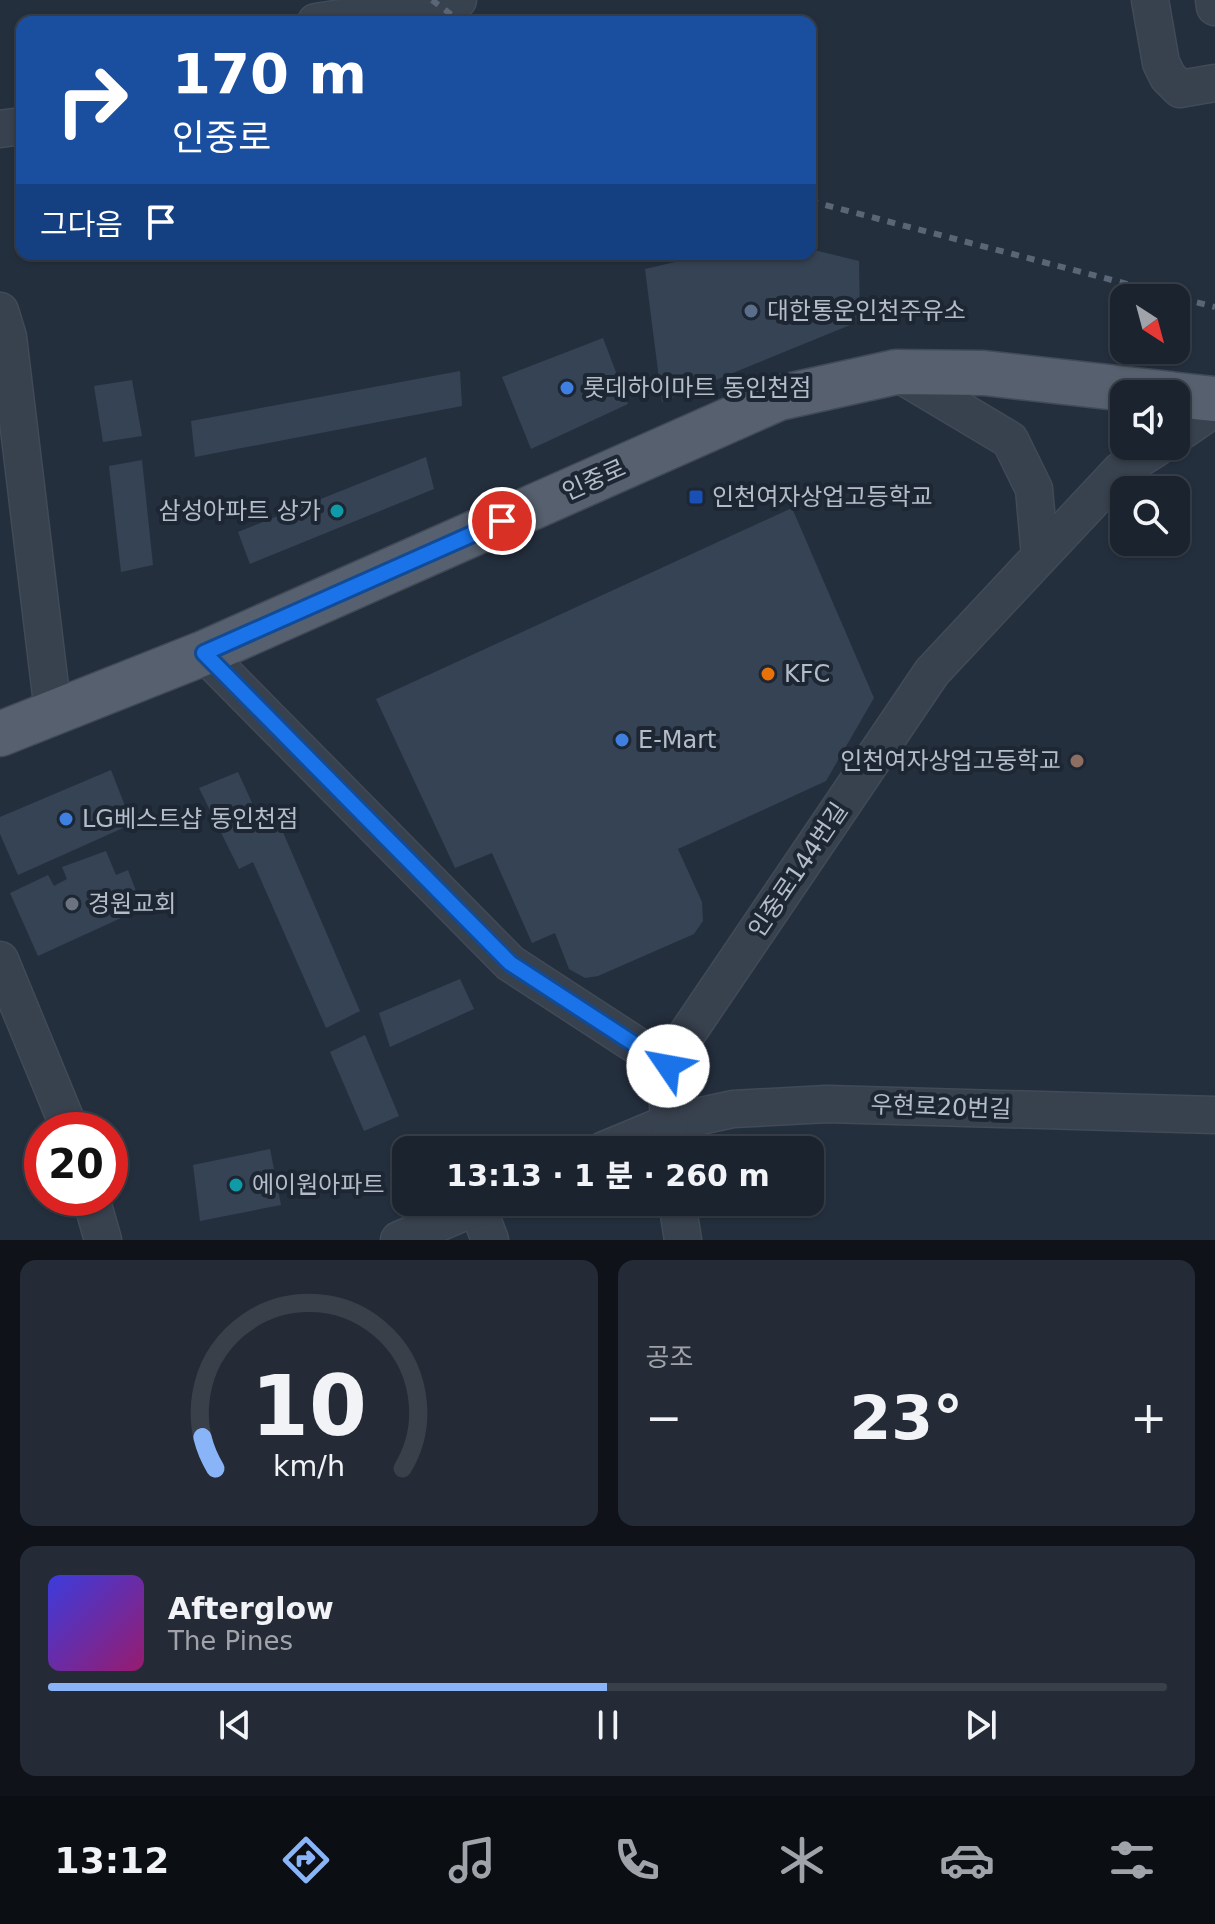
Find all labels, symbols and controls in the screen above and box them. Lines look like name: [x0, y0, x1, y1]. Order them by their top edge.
text: 170 m: [172, 41, 367, 106]
icon: right: [40, 48, 144, 152]
text: 인중로: [172, 117, 271, 158]
icon: arrive: [139, 200, 183, 244]
text: 그다음: [40, 207, 123, 242]
north arrow: [1110, 284, 1190, 364]
map controls: [1110, 284, 1190, 556]
place label: 대한통운인천주유소: [767, 297, 966, 325]
marker: 대한통운인천주유소: [742, 302, 760, 320]
place label: 롯데하이마트 동인천점: [583, 374, 811, 402]
marker: 롯데하이마트 동인천점: [558, 379, 576, 397]
button: sound: [1110, 380, 1190, 460]
street label: 인중로: [558, 454, 630, 506]
button: search: [1110, 476, 1190, 556]
place label: 인천여자상업고등학교: [712, 483, 933, 511]
pin: [468, 487, 536, 555]
marker: 인천여자상업고등학교: [687, 488, 705, 506]
place label: 삼성아파트 상가: [159, 497, 321, 525]
icon: arrive: [480, 499, 524, 543]
marker: 삼성아파트 상가: [328, 502, 346, 520]
place label: KFC: [784, 660, 830, 688]
marker: KFC: [759, 665, 777, 683]
place label: E-Mart: [638, 726, 717, 754]
marker: E-Mart: [613, 731, 631, 749]
place label: 인천여자상업고둥학교: [840, 747, 1061, 775]
marker: 인천여자상업고둥학교: [1068, 752, 1086, 770]
street label: 인중로144번길: [743, 797, 853, 943]
place label: LG베스트샵 동인천점: [82, 805, 298, 833]
marker: LG베스트샵 동인천점: [57, 810, 75, 828]
place label: 경원교회: [88, 890, 176, 918]
marker: 경원교회: [63, 895, 81, 913]
position arrow: [626, 1024, 710, 1108]
street label: 우현로20번길: [870, 1091, 1012, 1123]
speed limit sign: 20: [24, 1112, 128, 1216]
text: 13:13 · 1 분 · 260 m: [446, 1158, 770, 1193]
place label: 에이원아파트: [252, 1171, 384, 1199]
marker: 에이원아파트: [227, 1176, 245, 1194]
text: 공조: [646, 1342, 693, 1372]
text: 10: [251, 1358, 367, 1455]
text: 23°: [850, 1383, 963, 1453]
text: −: [646, 1392, 682, 1443]
text: +: [1130, 1392, 1167, 1443]
text: km/h: [273, 1449, 345, 1483]
text: Afterglow: [168, 1591, 334, 1626]
text: The Pines: [168, 1626, 293, 1656]
icon: previous: [213, 1703, 257, 1747]
icon: pause: [586, 1703, 630, 1747]
icon: next: [959, 1703, 1003, 1747]
icon: directions: [278, 1832, 334, 1888]
icon: music: [444, 1832, 500, 1888]
icon: phone: [609, 1832, 665, 1888]
icon: climate: [774, 1832, 830, 1888]
icon: car: [939, 1832, 995, 1888]
icon: filters: [1104, 1832, 1160, 1888]
text: 13:12: [55, 1840, 169, 1881]

